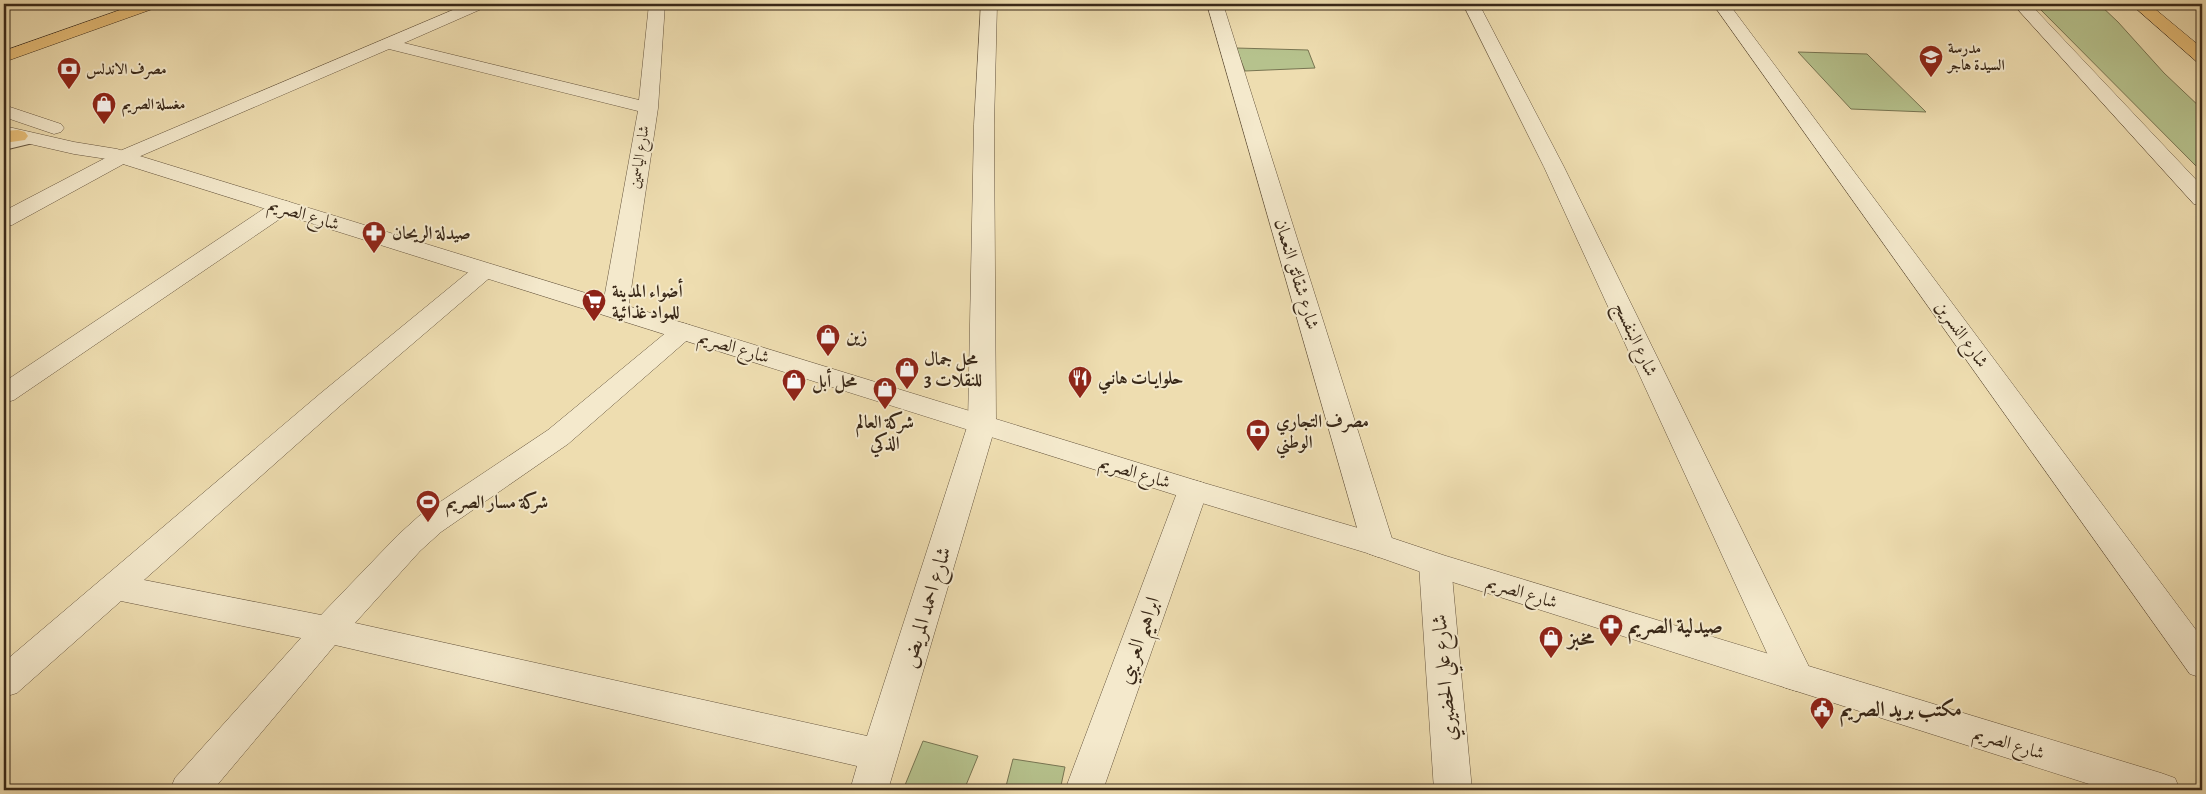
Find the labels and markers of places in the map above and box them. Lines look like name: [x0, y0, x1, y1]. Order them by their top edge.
place label: مدرسة السيدة هاجر: [1946, 38, 2005, 75]
school or university icon: مدرسة السيدة هاجر: [1918, 44, 1944, 78]
bank icon: مصرف الاندلس: [56, 56, 82, 90]
place label: مصرف الاندلس: [86, 59, 167, 80]
shop icon: مغسلة الصريم: [91, 91, 117, 125]
place label: مغسلة الصريم: [122, 94, 185, 117]
pharmacy icon: صيدلة الريحان: [361, 220, 387, 254]
place label: صيدلة الريحان: [392, 221, 471, 245]
place label: أضواء المدينة للمواد غذائية: [612, 278, 684, 324]
supermarket icon: أضواء المدينة للمواد غذائية: [581, 288, 607, 322]
shop icon: زين: [815, 323, 841, 357]
place label: زين: [846, 324, 868, 348]
place label: محل جمال 3 للنقلات: [924, 347, 982, 392]
shop icon: محل جمال 3 للنقلات: [894, 356, 920, 390]
restaurant icon: حلوايـات هانـي: [1067, 365, 1093, 399]
place label: حلوايـات هانـي: [1098, 366, 1183, 395]
shop icon: محل أبل: [781, 368, 807, 402]
place label: محل أبل: [812, 368, 858, 394]
shop icon: شركة العالم الذكي: [872, 376, 898, 410]
place label: مصرف التجاري الوطني: [1276, 409, 1369, 459]
place label: شركة العالم الذكي: [856, 410, 914, 458]
bank icon: مصرف التجاري الوطني: [1245, 418, 1271, 452]
sports icon: شركة مسار الصريم: [415, 489, 441, 523]
place label: شركة مسار الصريم: [446, 490, 548, 518]
place label: صيدلية الصريم: [1628, 612, 1723, 644]
pharmacy icon: صيدلية الصريم: [1598, 613, 1624, 647]
place label: مخبز: [1566, 624, 1595, 652]
shop icon: مخبز: [1538, 625, 1564, 659]
place label: مكتب بريد الصريم: [1840, 695, 1962, 727]
public building icon: مكتب بريد الصريم: [1809, 696, 1835, 730]

